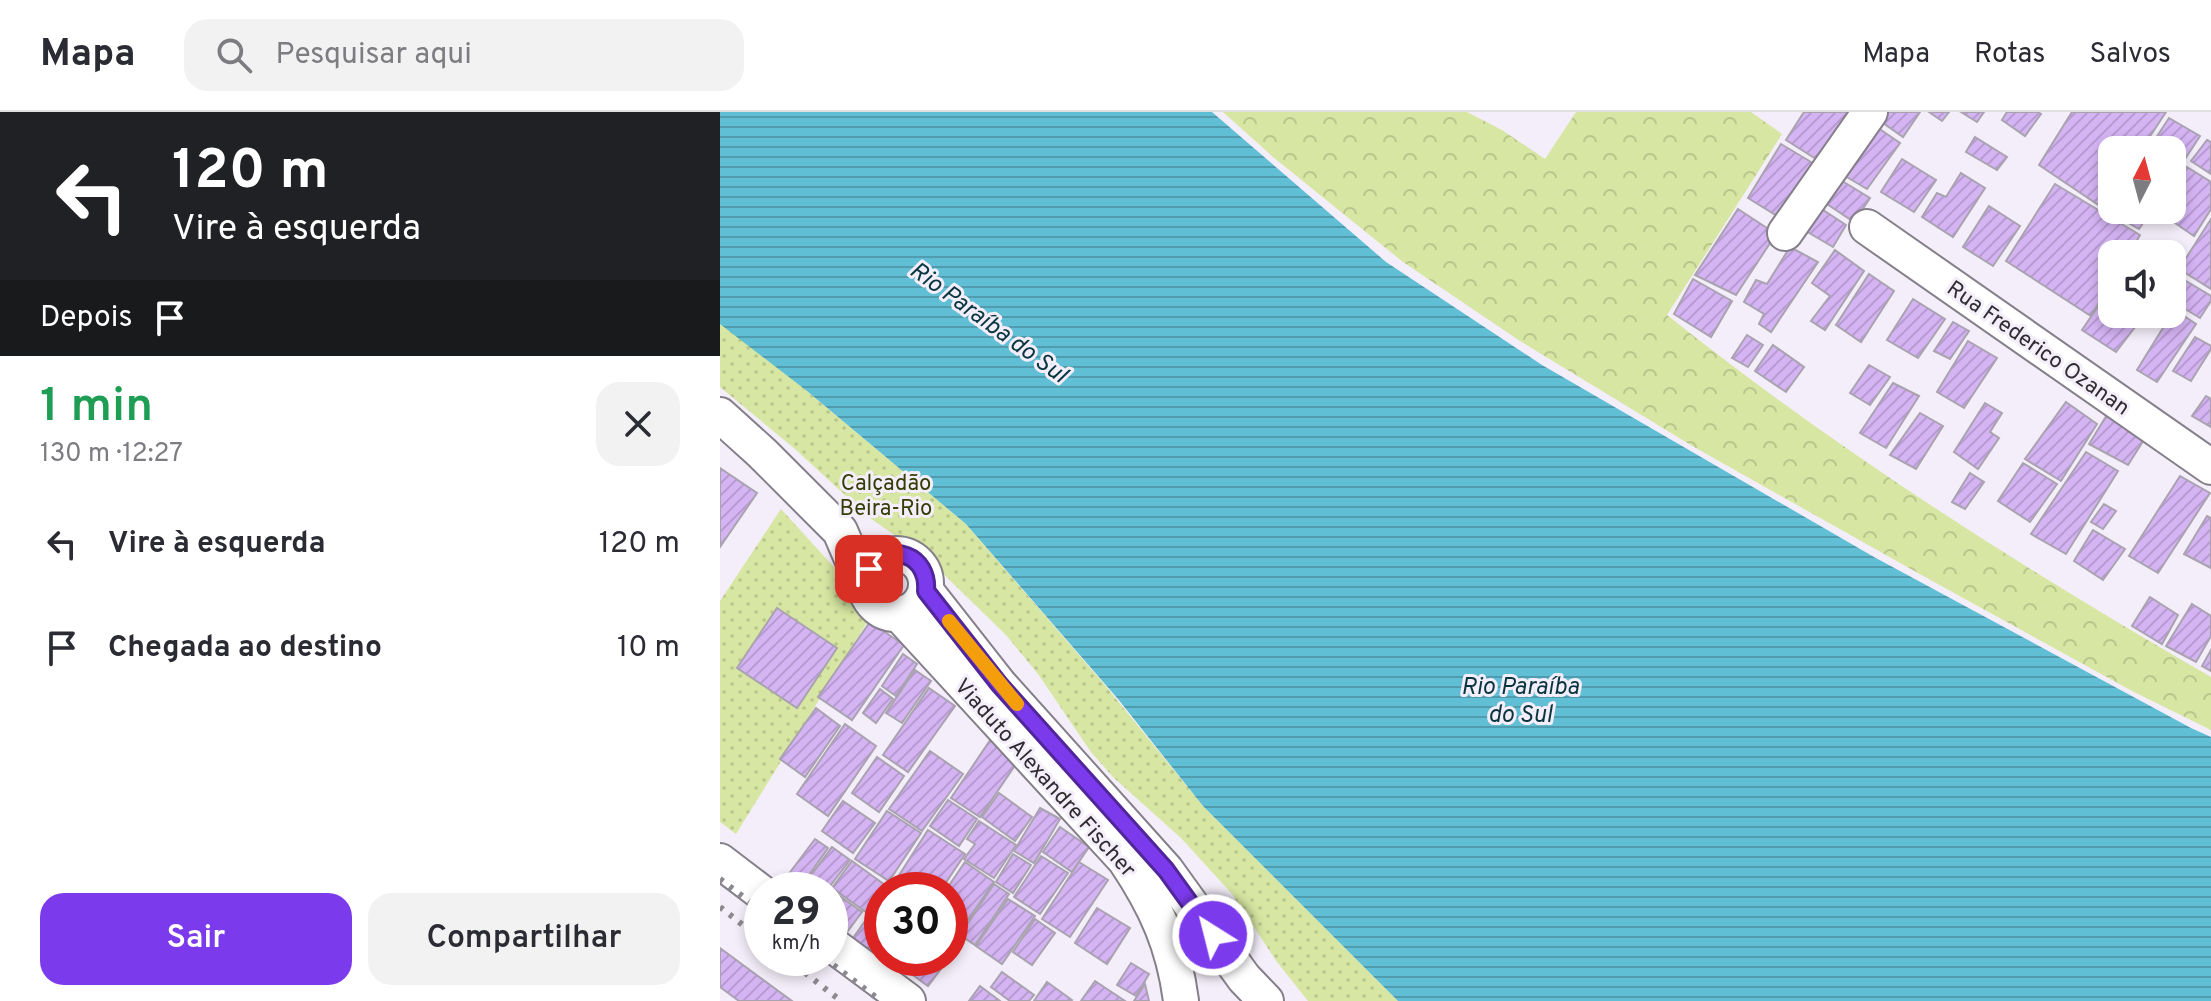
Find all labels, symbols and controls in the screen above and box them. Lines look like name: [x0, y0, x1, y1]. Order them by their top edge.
search box: [184, 19, 744, 91]
text: Mapa: [40, 31, 136, 80]
icon: search: [212, 33, 256, 77]
text: Pesquisar aqui: [276, 37, 472, 74]
text: Mapa: [1862, 37, 1930, 73]
text: Rotas: [1974, 37, 2045, 73]
text: Salvos: [2089, 37, 2171, 73]
north arrow: [2098, 136, 2186, 224]
map controls: [2098, 136, 2186, 328]
text: 120 m: [172, 138, 329, 208]
icon: left: [40, 144, 144, 248]
text: Vire à esquerda: [172, 207, 421, 253]
button: sound: [2098, 240, 2186, 328]
water label: Rio Paraíba do Sul: [903, 256, 1074, 392]
street label: Rua Frederico Ozanan: [1941, 276, 2134, 422]
icon: arrive: [148, 296, 192, 340]
text: Depois: [40, 300, 132, 337]
text: 1 min: [40, 378, 153, 438]
button: close: [596, 382, 680, 466]
text: 130 m · 12:27: [40, 438, 183, 471]
park label: Calçadão Beira-Rio: [840, 471, 932, 523]
icon: left: [40, 522, 84, 566]
text: Vire à esquerda: [108, 526, 325, 563]
text: 120 m: [599, 526, 680, 563]
pin: [835, 535, 903, 603]
icon: arrive: [847, 547, 891, 591]
icon: arrive: [40, 626, 84, 670]
text: Chegada ao destino: [108, 630, 382, 667]
text: 10 m: [617, 630, 680, 667]
water label: Rio Paraíba do Sul: [1461, 673, 1580, 731]
street label: Viaduto Alexandre Fischer: [948, 674, 1141, 884]
speed limit sign: 30: [864, 872, 968, 976]
text: 29: [771, 889, 821, 939]
button: Sair: [40, 893, 352, 985]
button: Compartilhar: [368, 893, 680, 985]
position arrow: [1171, 893, 1255, 977]
text: km/h: [772, 931, 820, 957]

